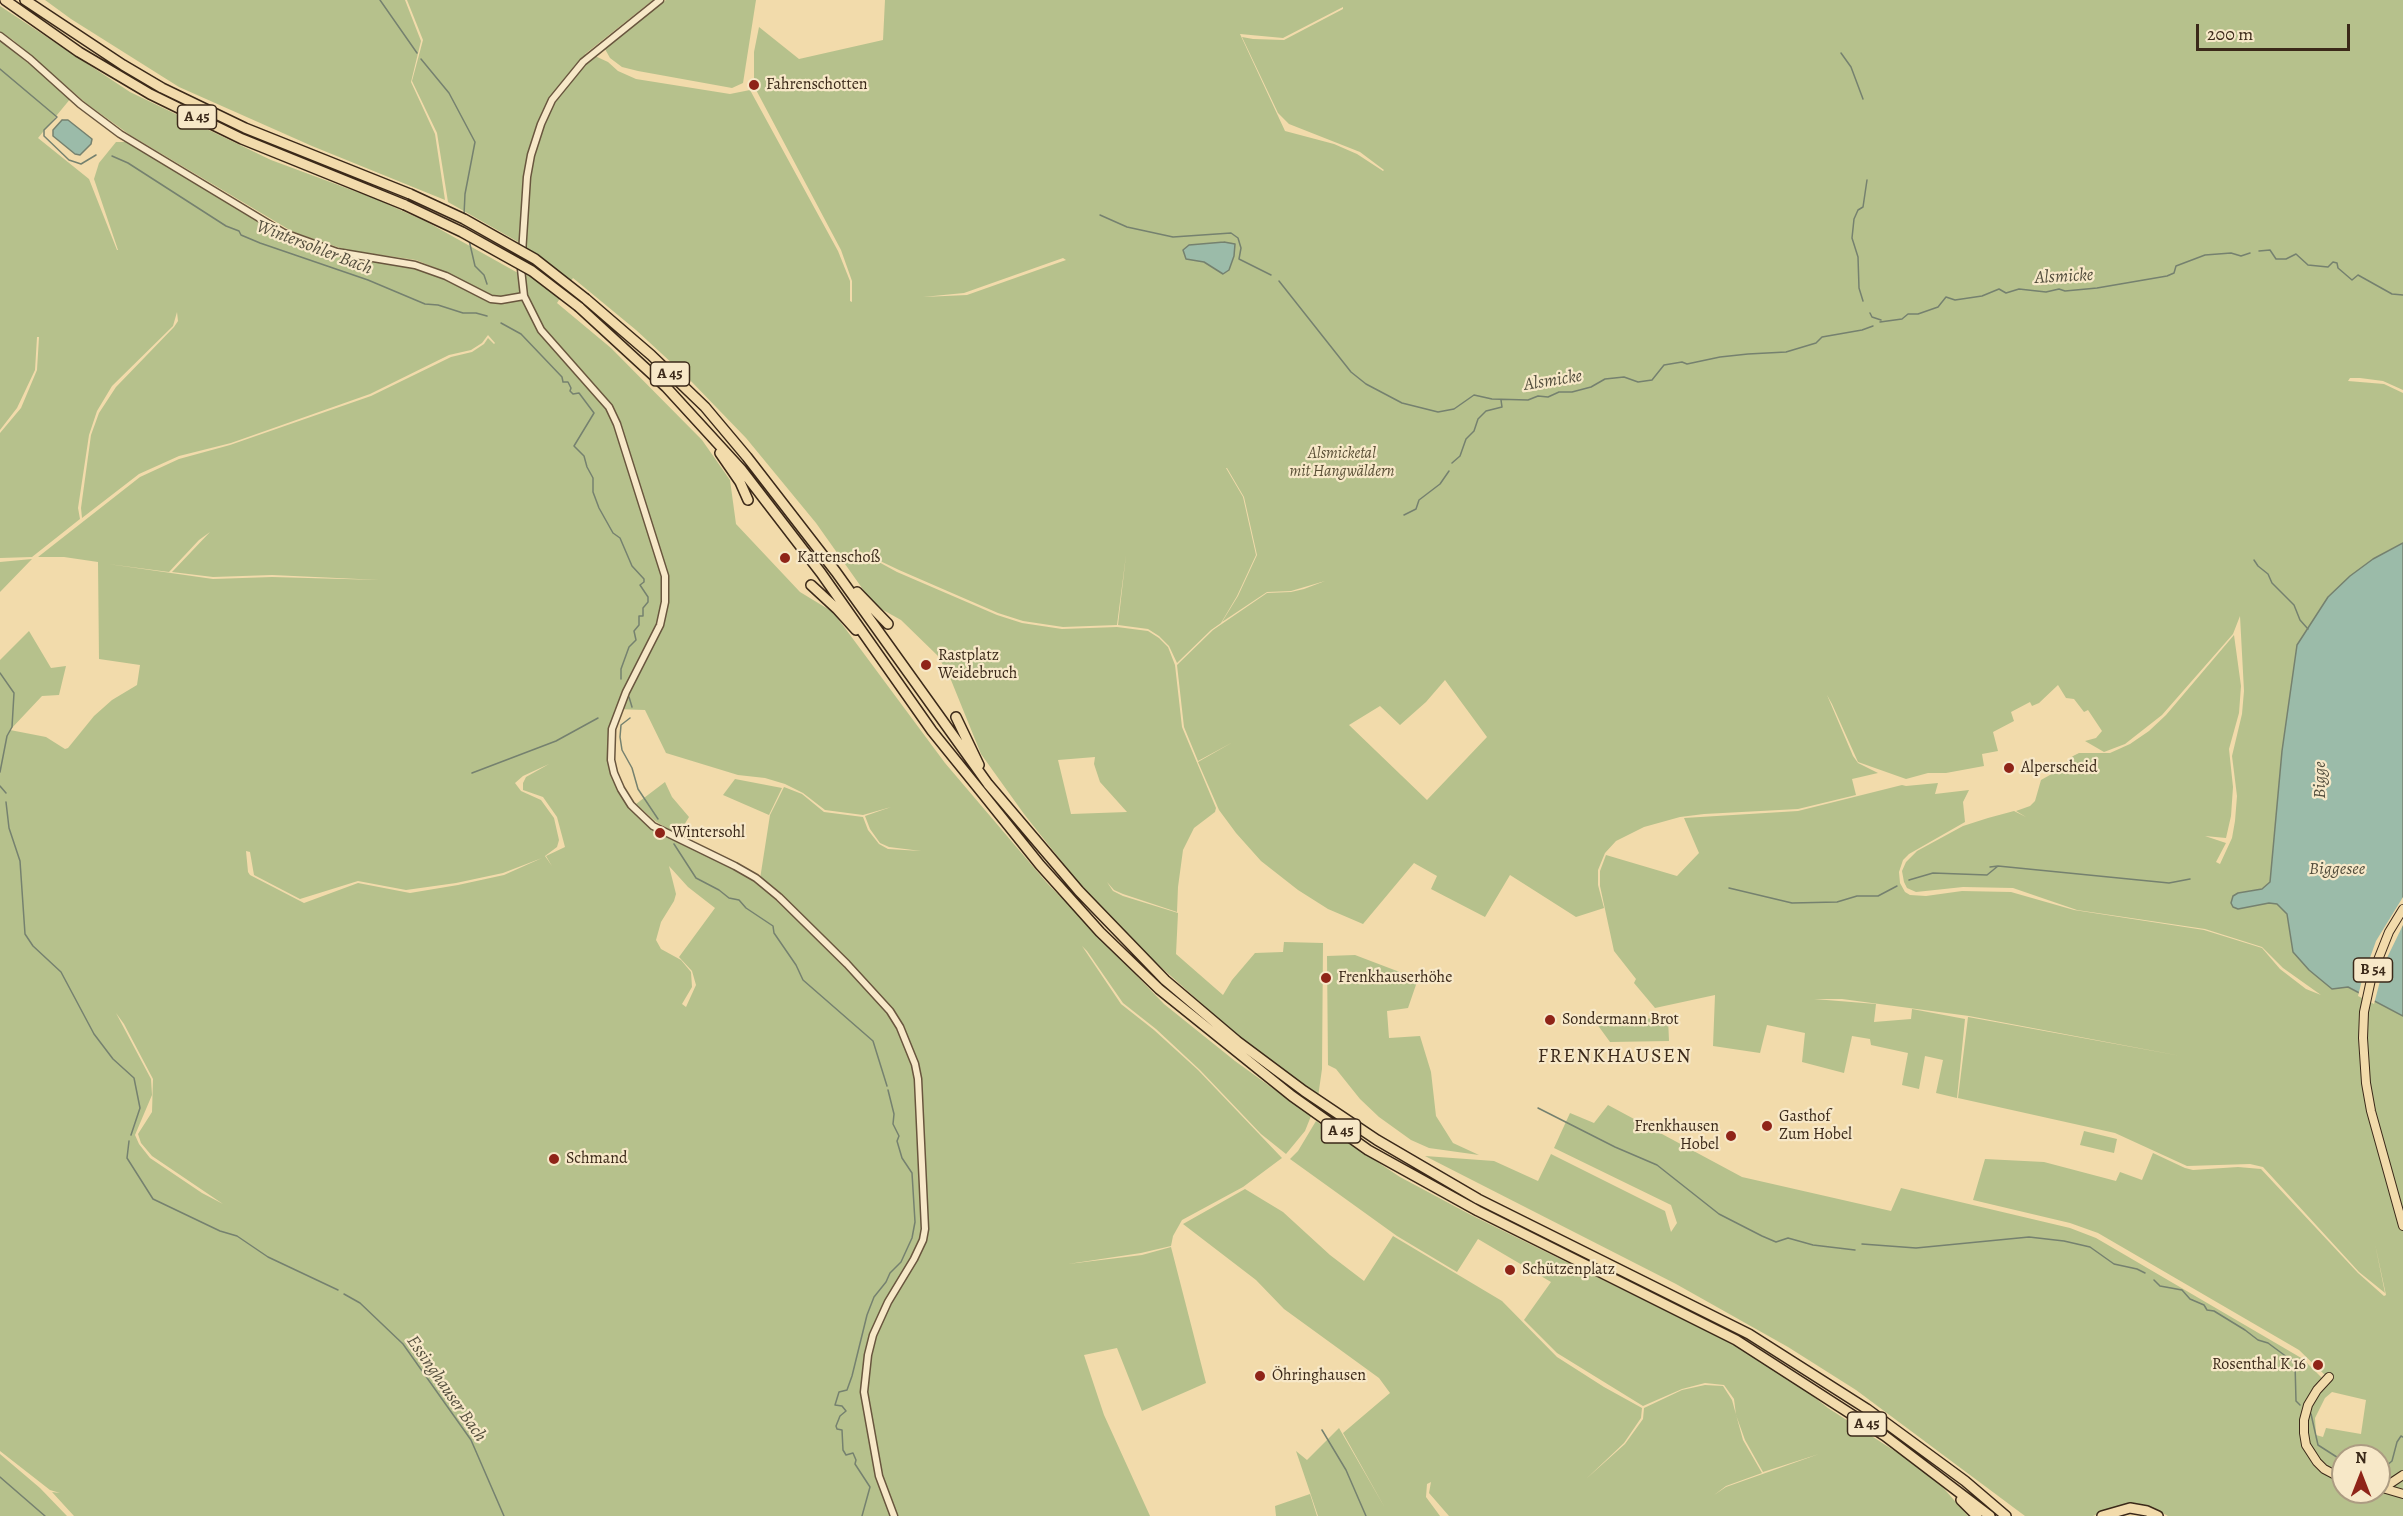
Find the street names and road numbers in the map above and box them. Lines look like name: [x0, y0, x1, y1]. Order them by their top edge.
road number: A 45: [178, 105, 216, 129]
road number: A 45: [650, 362, 690, 386]
road number: B 54: [2354, 958, 2392, 982]
road number: A 45: [1322, 1119, 1360, 1143]
road number: A 45: [1848, 1412, 1886, 1436]

